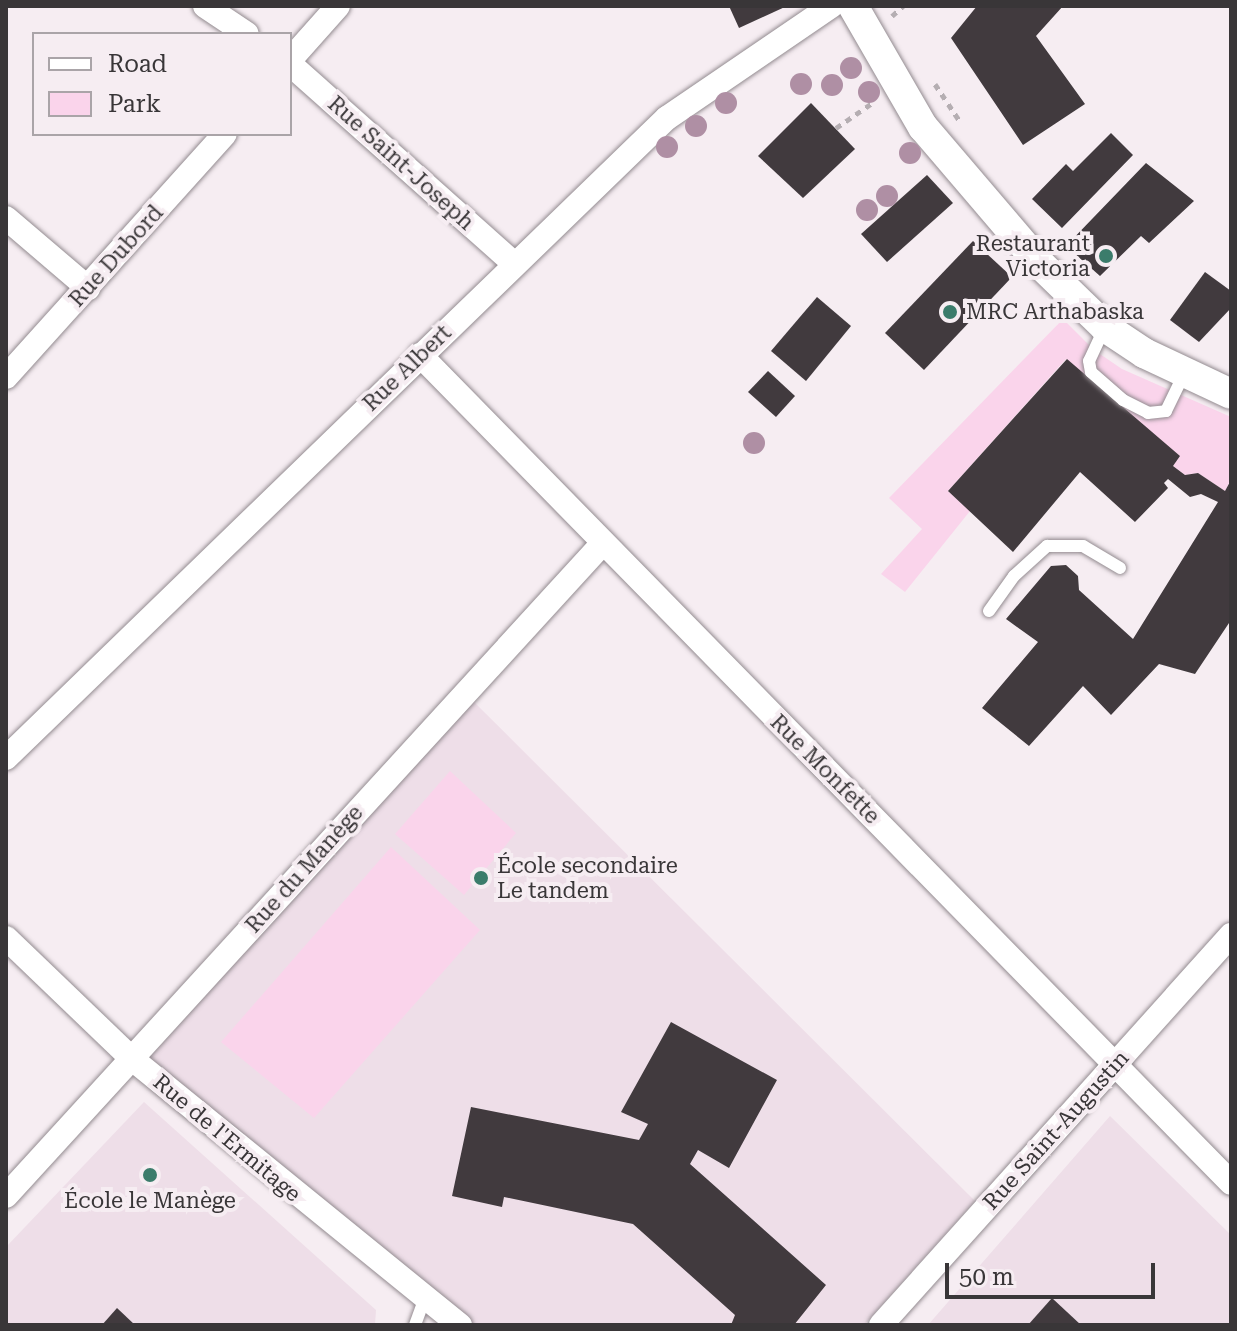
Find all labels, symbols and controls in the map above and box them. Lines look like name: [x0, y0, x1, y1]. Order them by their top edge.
legend: [32, 32, 292, 136]
text: Road: [108, 50, 167, 78]
text: Park: [108, 90, 161, 118]
street label: Rue Saint-Joseph: [323, 90, 479, 236]
street label: Rue Dubord: [64, 200, 168, 312]
place label: Restaurant Victoria: [976, 230, 1090, 282]
marker: Restaurant Victoria: [1097, 247, 1115, 265]
place label: MRC Arthabaska: [966, 299, 1144, 325]
marker: MRC Arthabaska: [941, 303, 959, 321]
street label: Rue Albert: [357, 319, 457, 417]
street label: Rue Monfette: [765, 709, 885, 829]
street label: Rue du Manège: [240, 800, 368, 938]
place label: École secondaire Le tandem: [497, 852, 678, 904]
marker: École secondaire Le tandem: [472, 869, 490, 887]
street label: Rue Saint-Augustin: [978, 1045, 1134, 1215]
street label: Rue de l'Ermitage: [148, 1069, 306, 1207]
marker: École le Manège: [141, 1166, 159, 1184]
place label: École le Manège: [64, 1188, 236, 1214]
scale bar: [949, 1247, 1159, 1297]
text: 50 m: [959, 1263, 1014, 1291]

